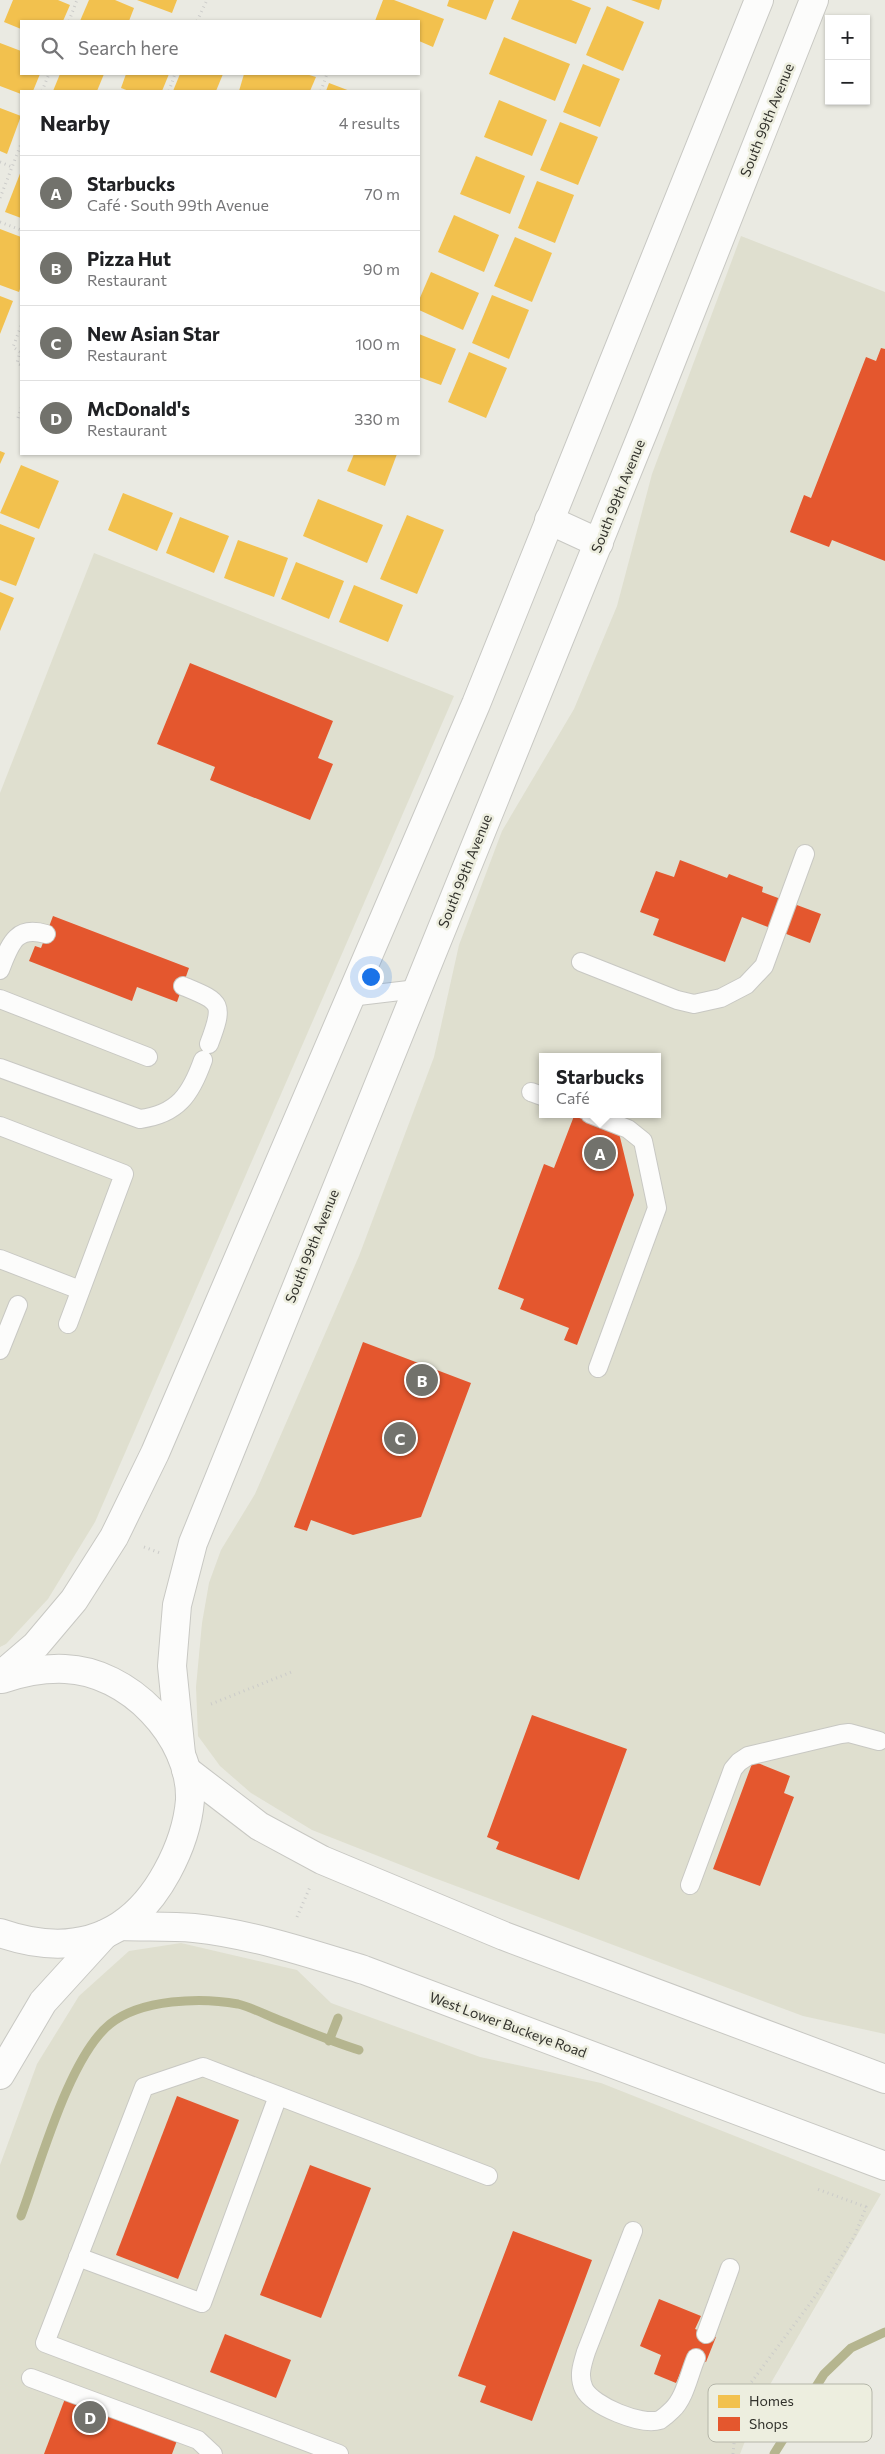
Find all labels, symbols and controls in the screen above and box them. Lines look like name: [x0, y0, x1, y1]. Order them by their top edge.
map controls: [825, 15, 870, 105]
button: +: [825, 15, 870, 60]
search box: [20, 20, 420, 75]
icon: search: [38, 34, 66, 62]
text: Search here: [78, 36, 178, 59]
button: −: [825, 60, 870, 105]
street label: South 99th Avenue: [736, 61, 797, 179]
text: Nearby: [40, 110, 110, 135]
text: 4 results: [339, 113, 400, 132]
text: Starbucks: [87, 172, 175, 195]
text: A: [50, 184, 62, 203]
text: 70 m: [364, 184, 400, 203]
text: Café · South 99th Avenue: [87, 195, 269, 214]
text: Pizza Hut: [87, 247, 171, 270]
text: B: [51, 259, 61, 278]
text: 90 m: [363, 259, 400, 278]
text: Restaurant: [87, 270, 167, 289]
text: New Asian Star: [87, 322, 220, 345]
text: C: [51, 334, 61, 353]
text: 100 m: [355, 334, 400, 353]
text: Restaurant: [87, 345, 167, 364]
text: McDonald's: [87, 397, 190, 420]
text: D: [50, 409, 62, 428]
text: 330 m: [354, 409, 400, 428]
text: Restaurant: [87, 420, 167, 439]
street label: South 99th Avenue: [587, 437, 648, 555]
street label: South 99th Avenue: [434, 812, 495, 930]
your location: [358, 964, 384, 990]
popup: [539, 1053, 661, 1118]
text: Starbucks: [556, 1065, 644, 1088]
text: Café: [556, 1088, 590, 1107]
pin: A: [584, 1134, 616, 1172]
street label: South 99th Avenue: [281, 1187, 342, 1305]
pin: B: [406, 1361, 438, 1399]
pin: C: [384, 1419, 416, 1457]
street label: West Lower Buckeye Road: [427, 1988, 589, 2061]
legend: [708, 2384, 872, 2442]
text: Homes: [749, 2392, 794, 2409]
pin: D: [74, 2398, 106, 2436]
text: Shops: [749, 2415, 788, 2432]

